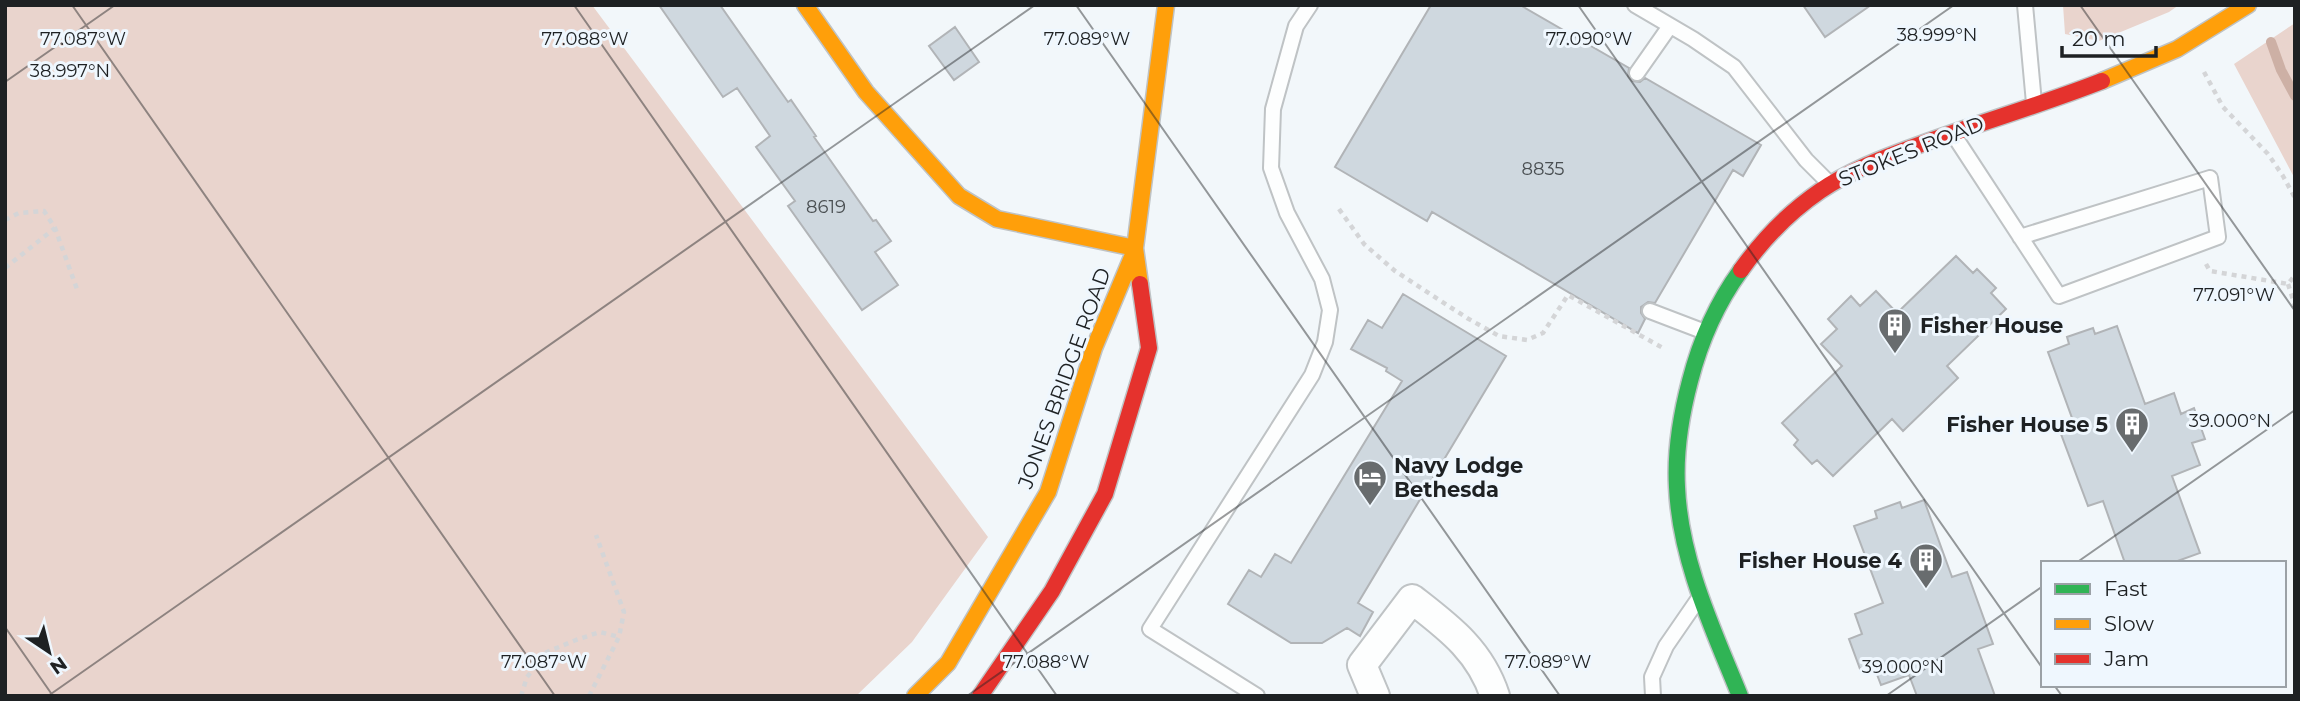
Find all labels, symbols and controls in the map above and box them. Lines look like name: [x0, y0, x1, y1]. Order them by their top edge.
scale bar: [2062, 14, 2156, 58]
text: 38.999°N: [1897, 24, 1977, 46]
text: 20 m: [2072, 26, 2126, 51]
text: 77.087°W: [40, 28, 126, 50]
text: 77.088°W: [542, 28, 628, 50]
text: 77.089°W: [1044, 28, 1130, 50]
text: 77.090°W: [1546, 28, 1632, 50]
text: 38.997°N: [30, 60, 110, 82]
street label: STOKES ROAD: [1835, 110, 1987, 192]
house number: 8835: [1521, 158, 1565, 180]
house number: 8619: [806, 196, 846, 218]
street label: JONES BRIDGE ROAD: [1012, 264, 1116, 493]
text: 77.091°W: [2193, 284, 2275, 306]
building icon: Fisher House: [1876, 306, 1914, 355]
place label: Fisher House: [1920, 313, 2063, 338]
building icon: Fisher House 5: [2113, 405, 2151, 454]
text: 39.000°N: [2189, 410, 2271, 432]
place label: Fisher House 5: [1946, 412, 2108, 437]
place label: Navy Lodge Bethesda: [1394, 453, 1523, 502]
hotel icon: Navy Lodge Bethesda: [1351, 458, 1389, 507]
building icon: Fisher House 4: [1907, 541, 1945, 590]
place label: Fisher House 4: [1738, 548, 1903, 573]
legend: [2041, 561, 2286, 687]
text: Fast: [2104, 576, 2148, 601]
text: Slow: [2104, 611, 2154, 636]
north arrow: [14, 617, 84, 687]
text: Jam: [2103, 646, 2149, 671]
text: 77.087°W: [501, 651, 587, 673]
text: 77.088°W: [1003, 651, 1089, 673]
text: 77.089°W: [1505, 651, 1591, 673]
text: N: [46, 652, 71, 679]
text: 39.000°N: [1862, 656, 1944, 678]

